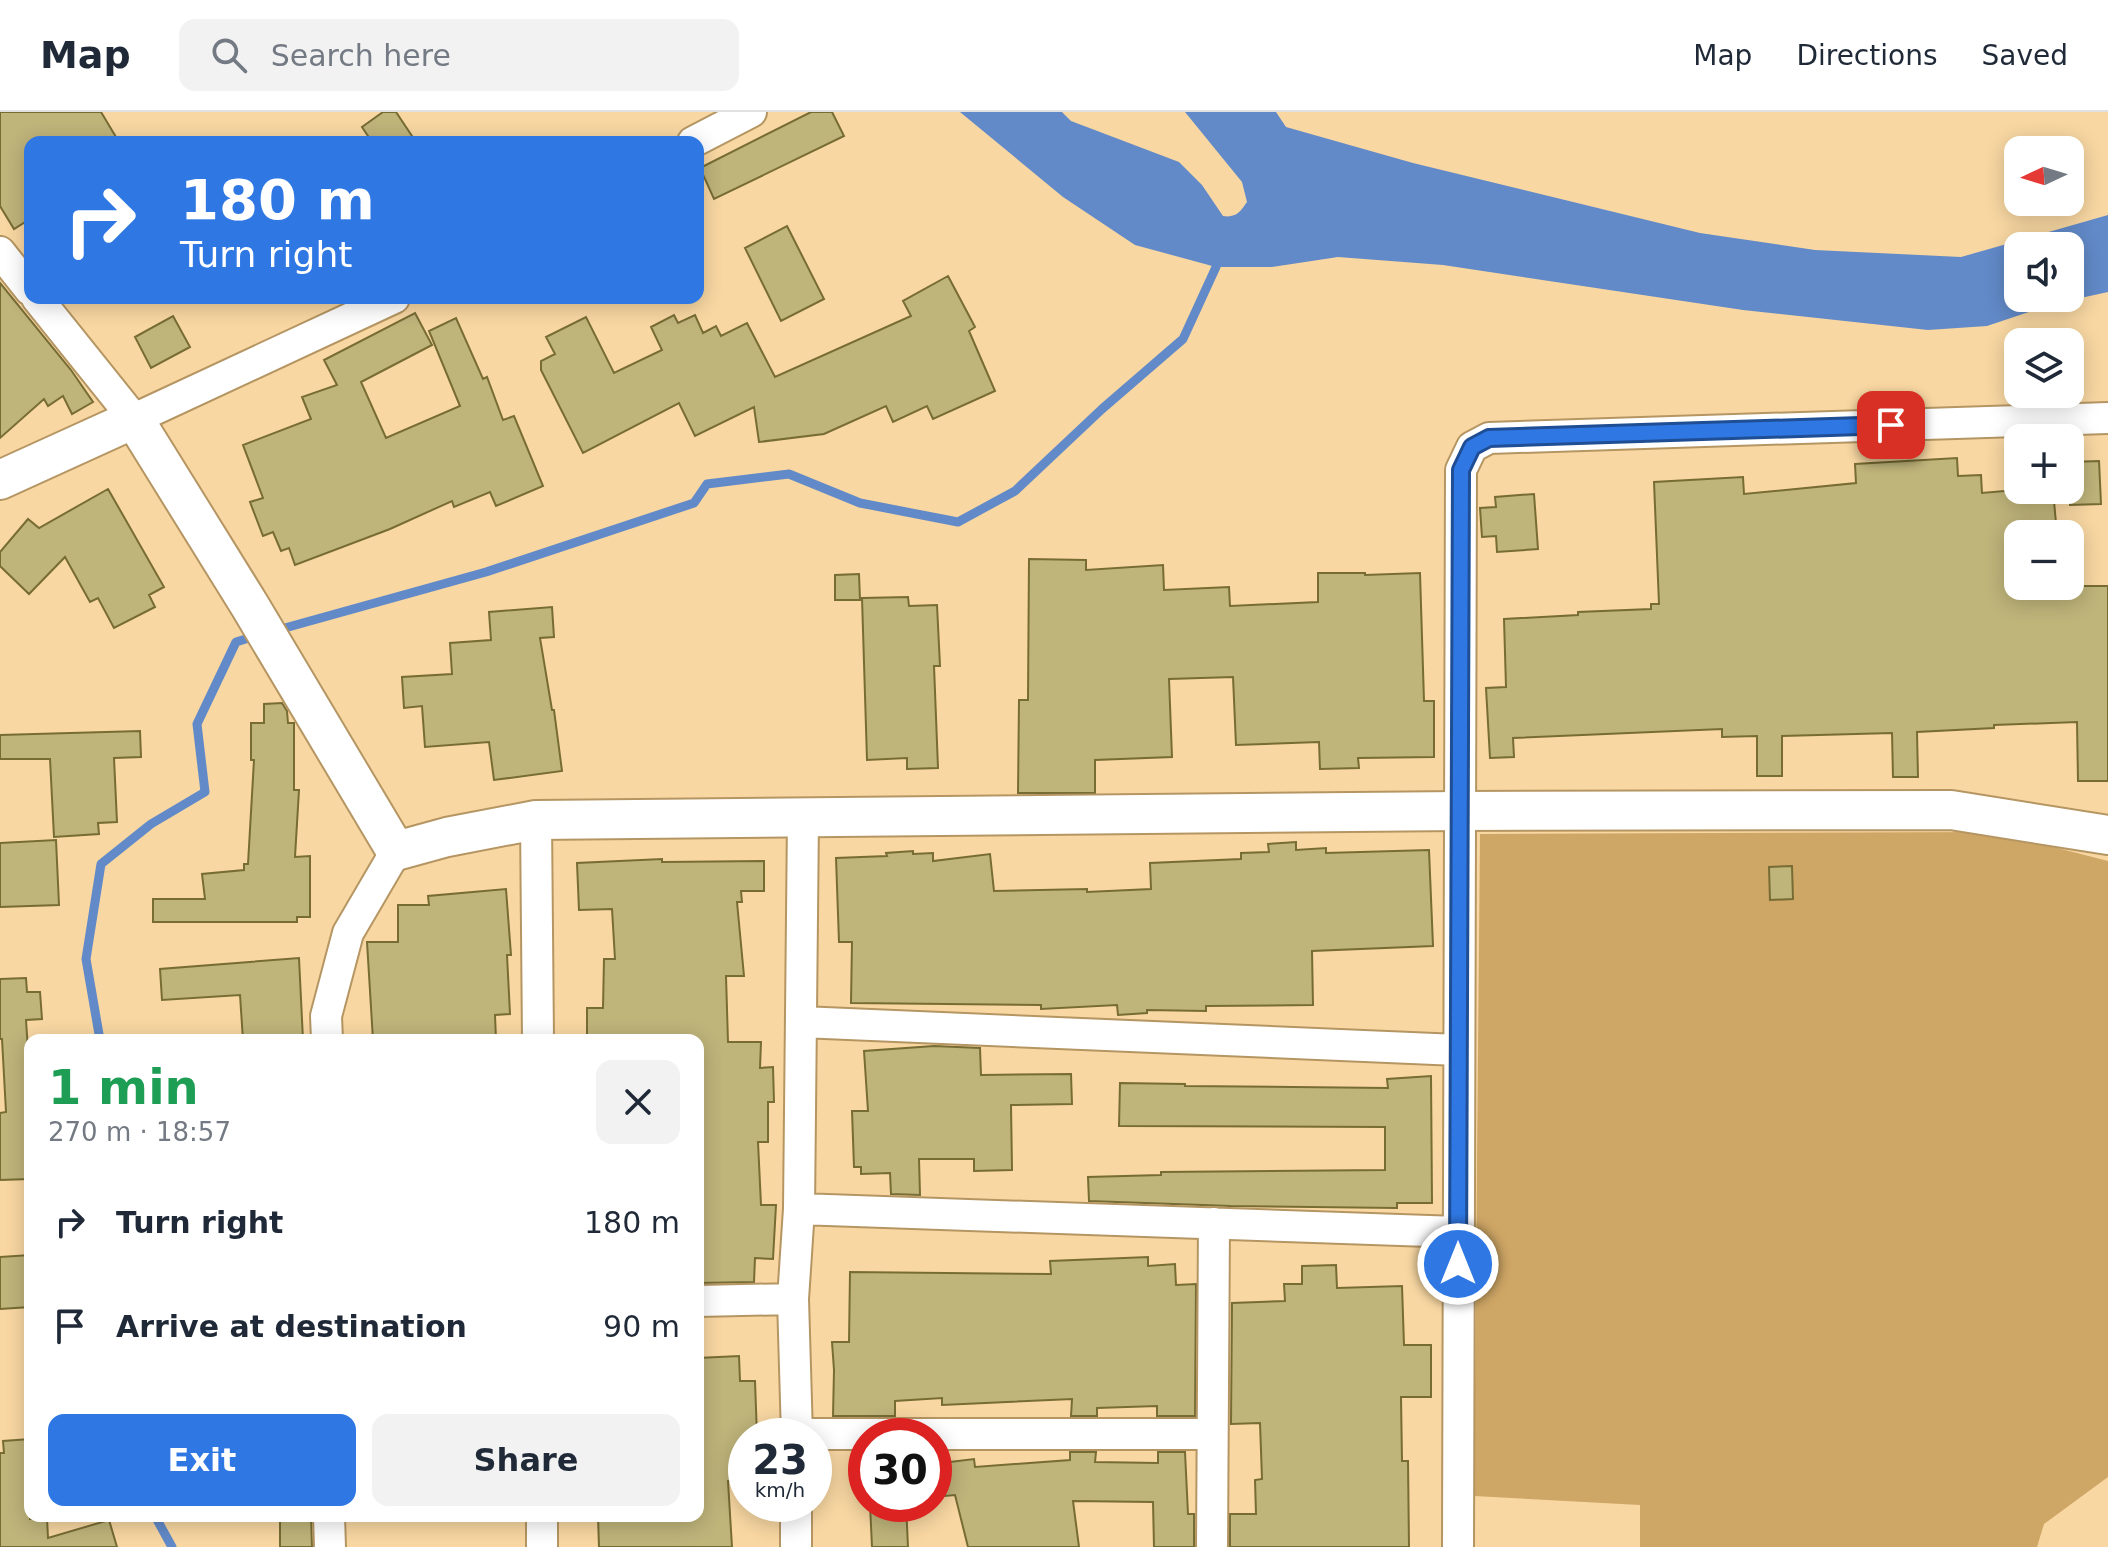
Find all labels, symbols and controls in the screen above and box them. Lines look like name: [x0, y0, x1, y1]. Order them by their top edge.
search box: [179, 19, 739, 91]
text: Map: [40, 33, 131, 77]
icon: search: [207, 33, 251, 77]
text: Search here: [271, 38, 451, 73]
text: Map: [1693, 39, 1752, 72]
text: Directions: [1796, 39, 1937, 72]
text: Saved: [1981, 39, 2068, 72]
north arrow: [2004, 136, 2084, 216]
map controls: [2004, 136, 2084, 600]
text: 180 m: [180, 167, 375, 232]
icon: right: [48, 168, 152, 272]
button: sound: [2004, 232, 2084, 312]
text: Turn right: [180, 234, 352, 275]
button: layers: [2004, 328, 2084, 408]
pin: [1857, 391, 1925, 459]
icon: arrive: [1869, 403, 1913, 447]
button: +: [2004, 424, 2084, 504]
button: −: [2004, 520, 2084, 600]
text: 1 min: [48, 1059, 199, 1115]
button: close: [596, 1060, 680, 1144]
text: 270 m · 18:57: [48, 1117, 231, 1147]
icon: right: [48, 1200, 92, 1244]
text: Turn right: [116, 1205, 283, 1240]
text: 180 m: [584, 1205, 680, 1240]
position arrow: [1416, 1222, 1500, 1306]
icon: arrive: [48, 1304, 92, 1348]
text: Arrive at destination: [116, 1309, 467, 1344]
text: 90 m: [603, 1309, 680, 1344]
button: Exit: [48, 1414, 356, 1506]
button: Share: [372, 1414, 680, 1506]
speed limit sign: 30: [848, 1418, 952, 1522]
text: 23: [752, 1437, 808, 1483]
text: km/h: [755, 1478, 805, 1502]

